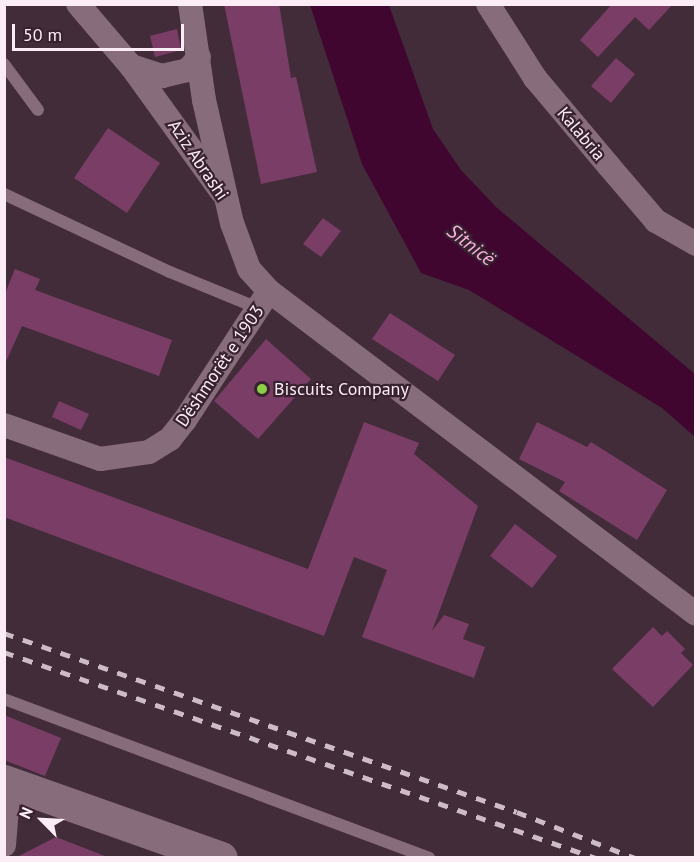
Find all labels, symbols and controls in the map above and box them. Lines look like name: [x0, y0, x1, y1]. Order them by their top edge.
scale bar: [15, 12, 188, 50]
text: 50 m: [23, 23, 62, 46]
street label: Kalabria: [552, 103, 610, 165]
street label: Aziz Abrashi: [163, 115, 233, 205]
water label: Sitnicë: [442, 219, 500, 271]
street label: Dëshmorët e 1903: [171, 301, 269, 431]
place label: Biscuits Company: [274, 378, 409, 400]
marker: Biscuits Company: [255, 382, 269, 396]
north arrow: [12, 790, 72, 850]
text: N: [14, 804, 37, 822]

